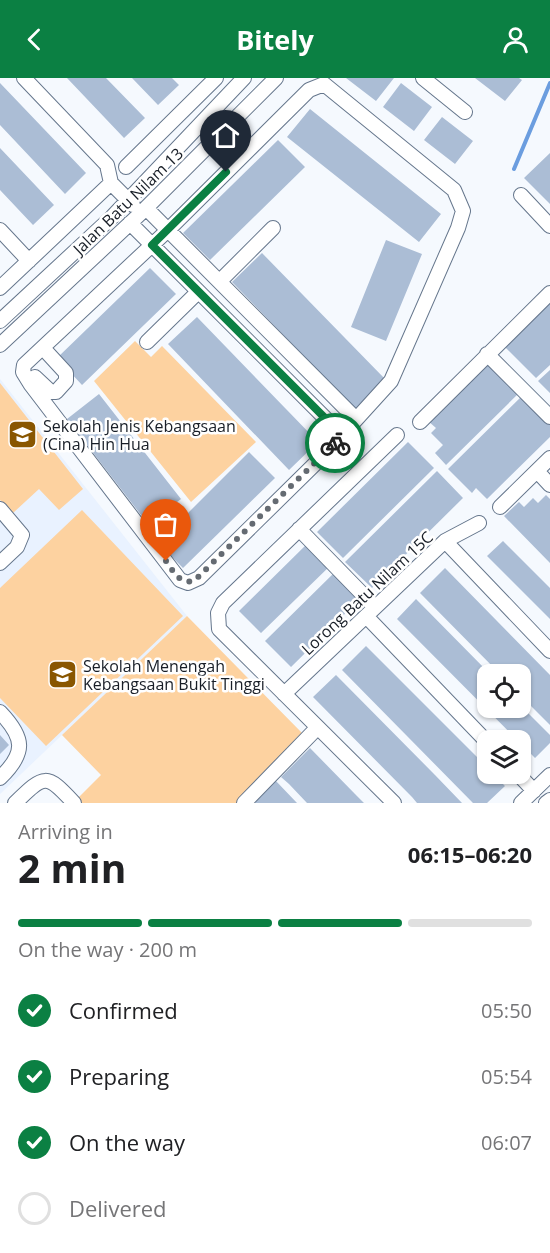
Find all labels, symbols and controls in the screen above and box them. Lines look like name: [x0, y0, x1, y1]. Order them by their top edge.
text: Bitely: [236, 21, 314, 58]
icon: back: [18, 23, 51, 56]
icon: person: [499, 23, 532, 56]
pin: [200, 110, 251, 172]
icon: home: [209, 119, 242, 152]
street label: Jalan Batu Nilam 13: [67, 143, 188, 261]
courier: [305, 413, 365, 473]
place label: Sekolah Jenis Kebangsaan (Cina) Hin Hua: [43, 415, 236, 455]
school or university icon: Sekolah Jenis Kebangsaan (Cina) Hin Hua: [6, 419, 38, 451]
icon: bike: [319, 427, 352, 460]
pin: [140, 499, 191, 561]
icon: bag: [149, 508, 182, 541]
street label: Lorong Batu Nilam 15C: [297, 526, 437, 660]
place label: Sekolah Menengah Kebangsaan Bukit Tinggi: [83, 655, 265, 695]
school or university icon: Sekolah Menengah Kebangsaan Bukit Tinggi: [46, 659, 78, 691]
map controls: [477, 664, 531, 784]
button: locate: [477, 664, 531, 718]
button: layers: [477, 730, 531, 784]
text: Arriving in: [18, 818, 113, 845]
text: 06:15–06:20: [408, 839, 532, 869]
text: 2 min: [18, 841, 126, 894]
text: On the way · 200 m: [18, 936, 197, 963]
icon: check: [18, 994, 51, 1027]
text: Confirmed: [69, 995, 178, 1025]
text: 05:50: [481, 997, 532, 1024]
icon: check: [18, 1060, 51, 1093]
text: Preparing: [69, 1061, 169, 1091]
text: 05:54: [481, 1063, 532, 1090]
icon: check: [18, 1126, 51, 1159]
text: On the way: [69, 1127, 185, 1157]
text: 06:07: [481, 1129, 532, 1156]
text: Delivered: [69, 1193, 167, 1223]

